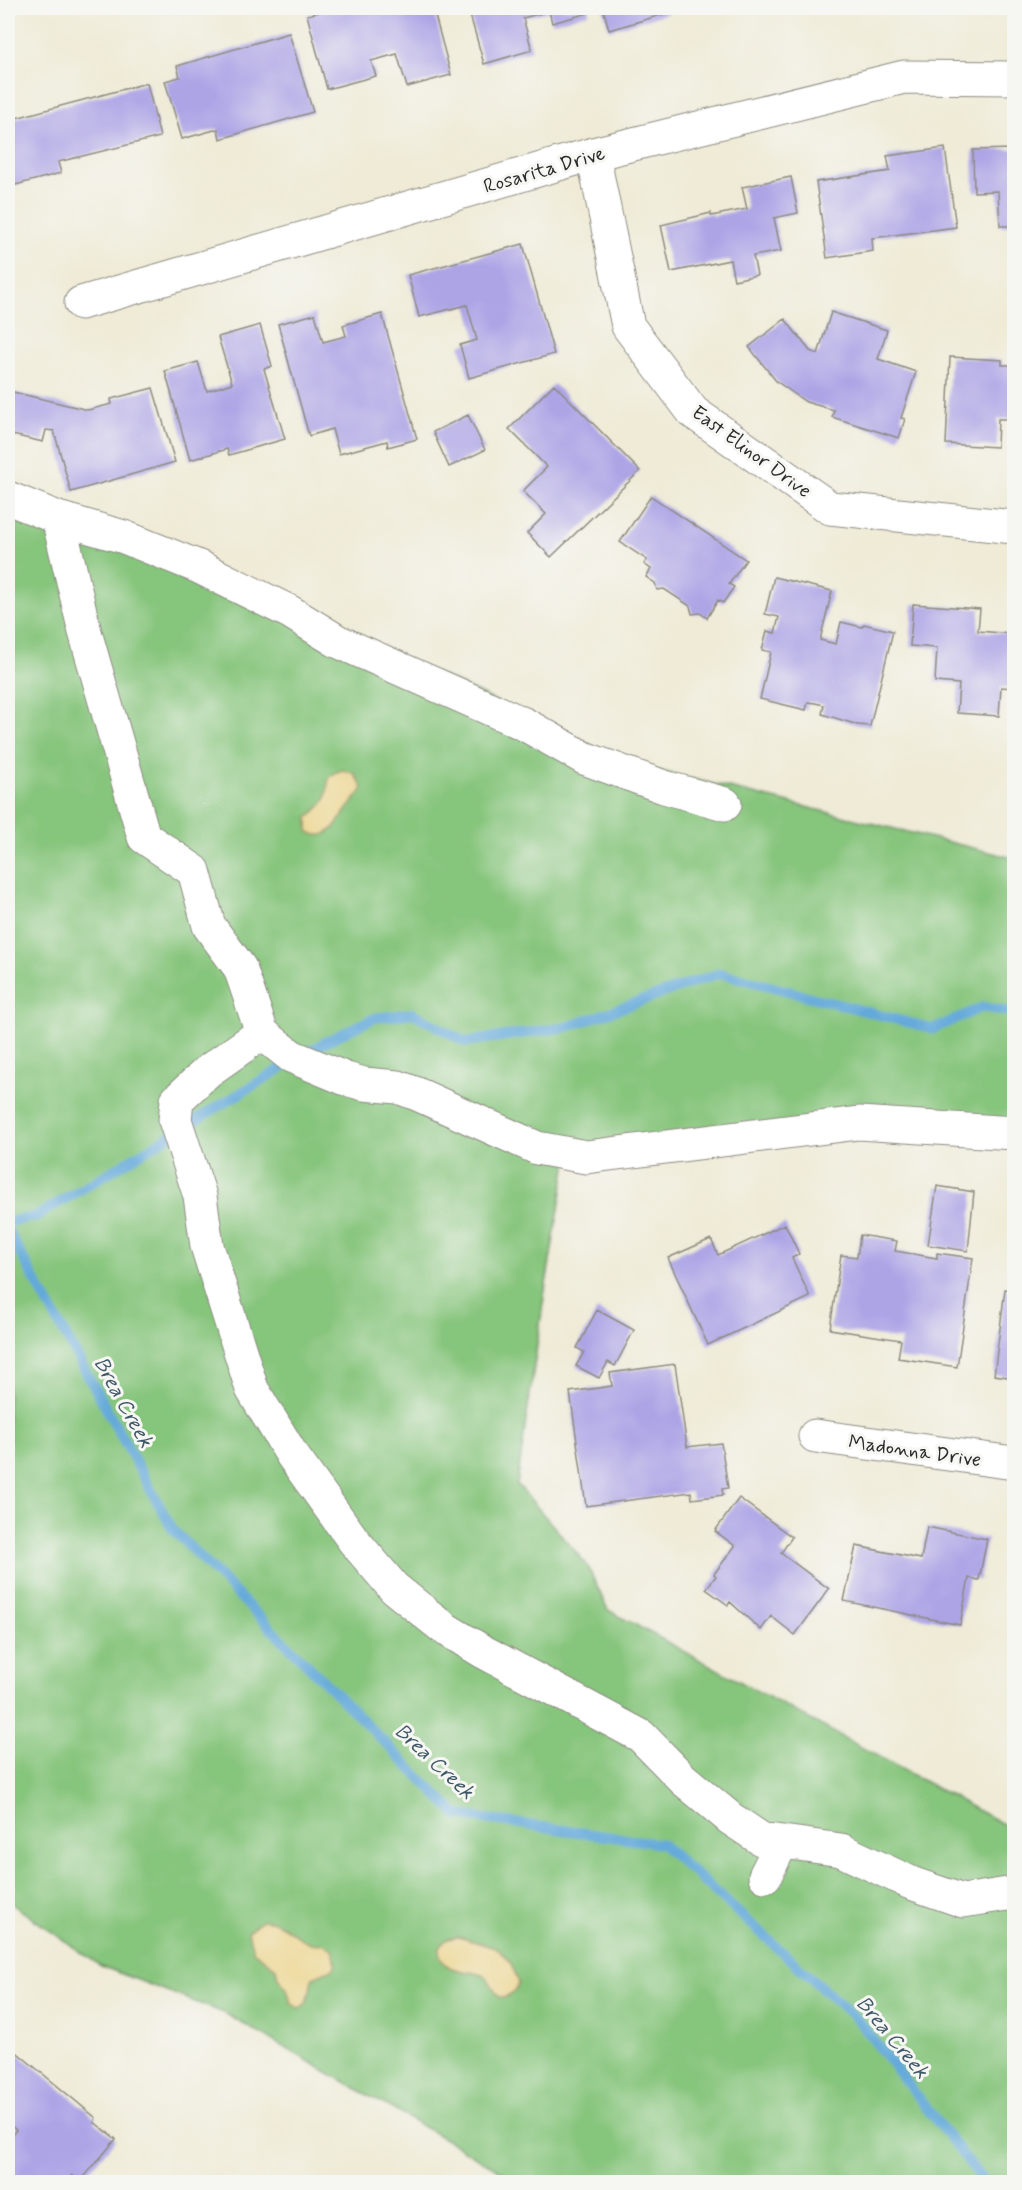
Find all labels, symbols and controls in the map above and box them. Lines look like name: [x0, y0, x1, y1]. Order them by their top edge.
street label: Rosarita Drive: [481, 140, 608, 201]
street label: East Elinor Drive: [686, 400, 816, 505]
water label: Brea Creek: [87, 1352, 160, 1453]
street label: Madonna Drive: [847, 1429, 983, 1474]
water label: Brea Creek: [388, 1718, 480, 1806]
water label: Brea Creek: [849, 1990, 935, 2085]

